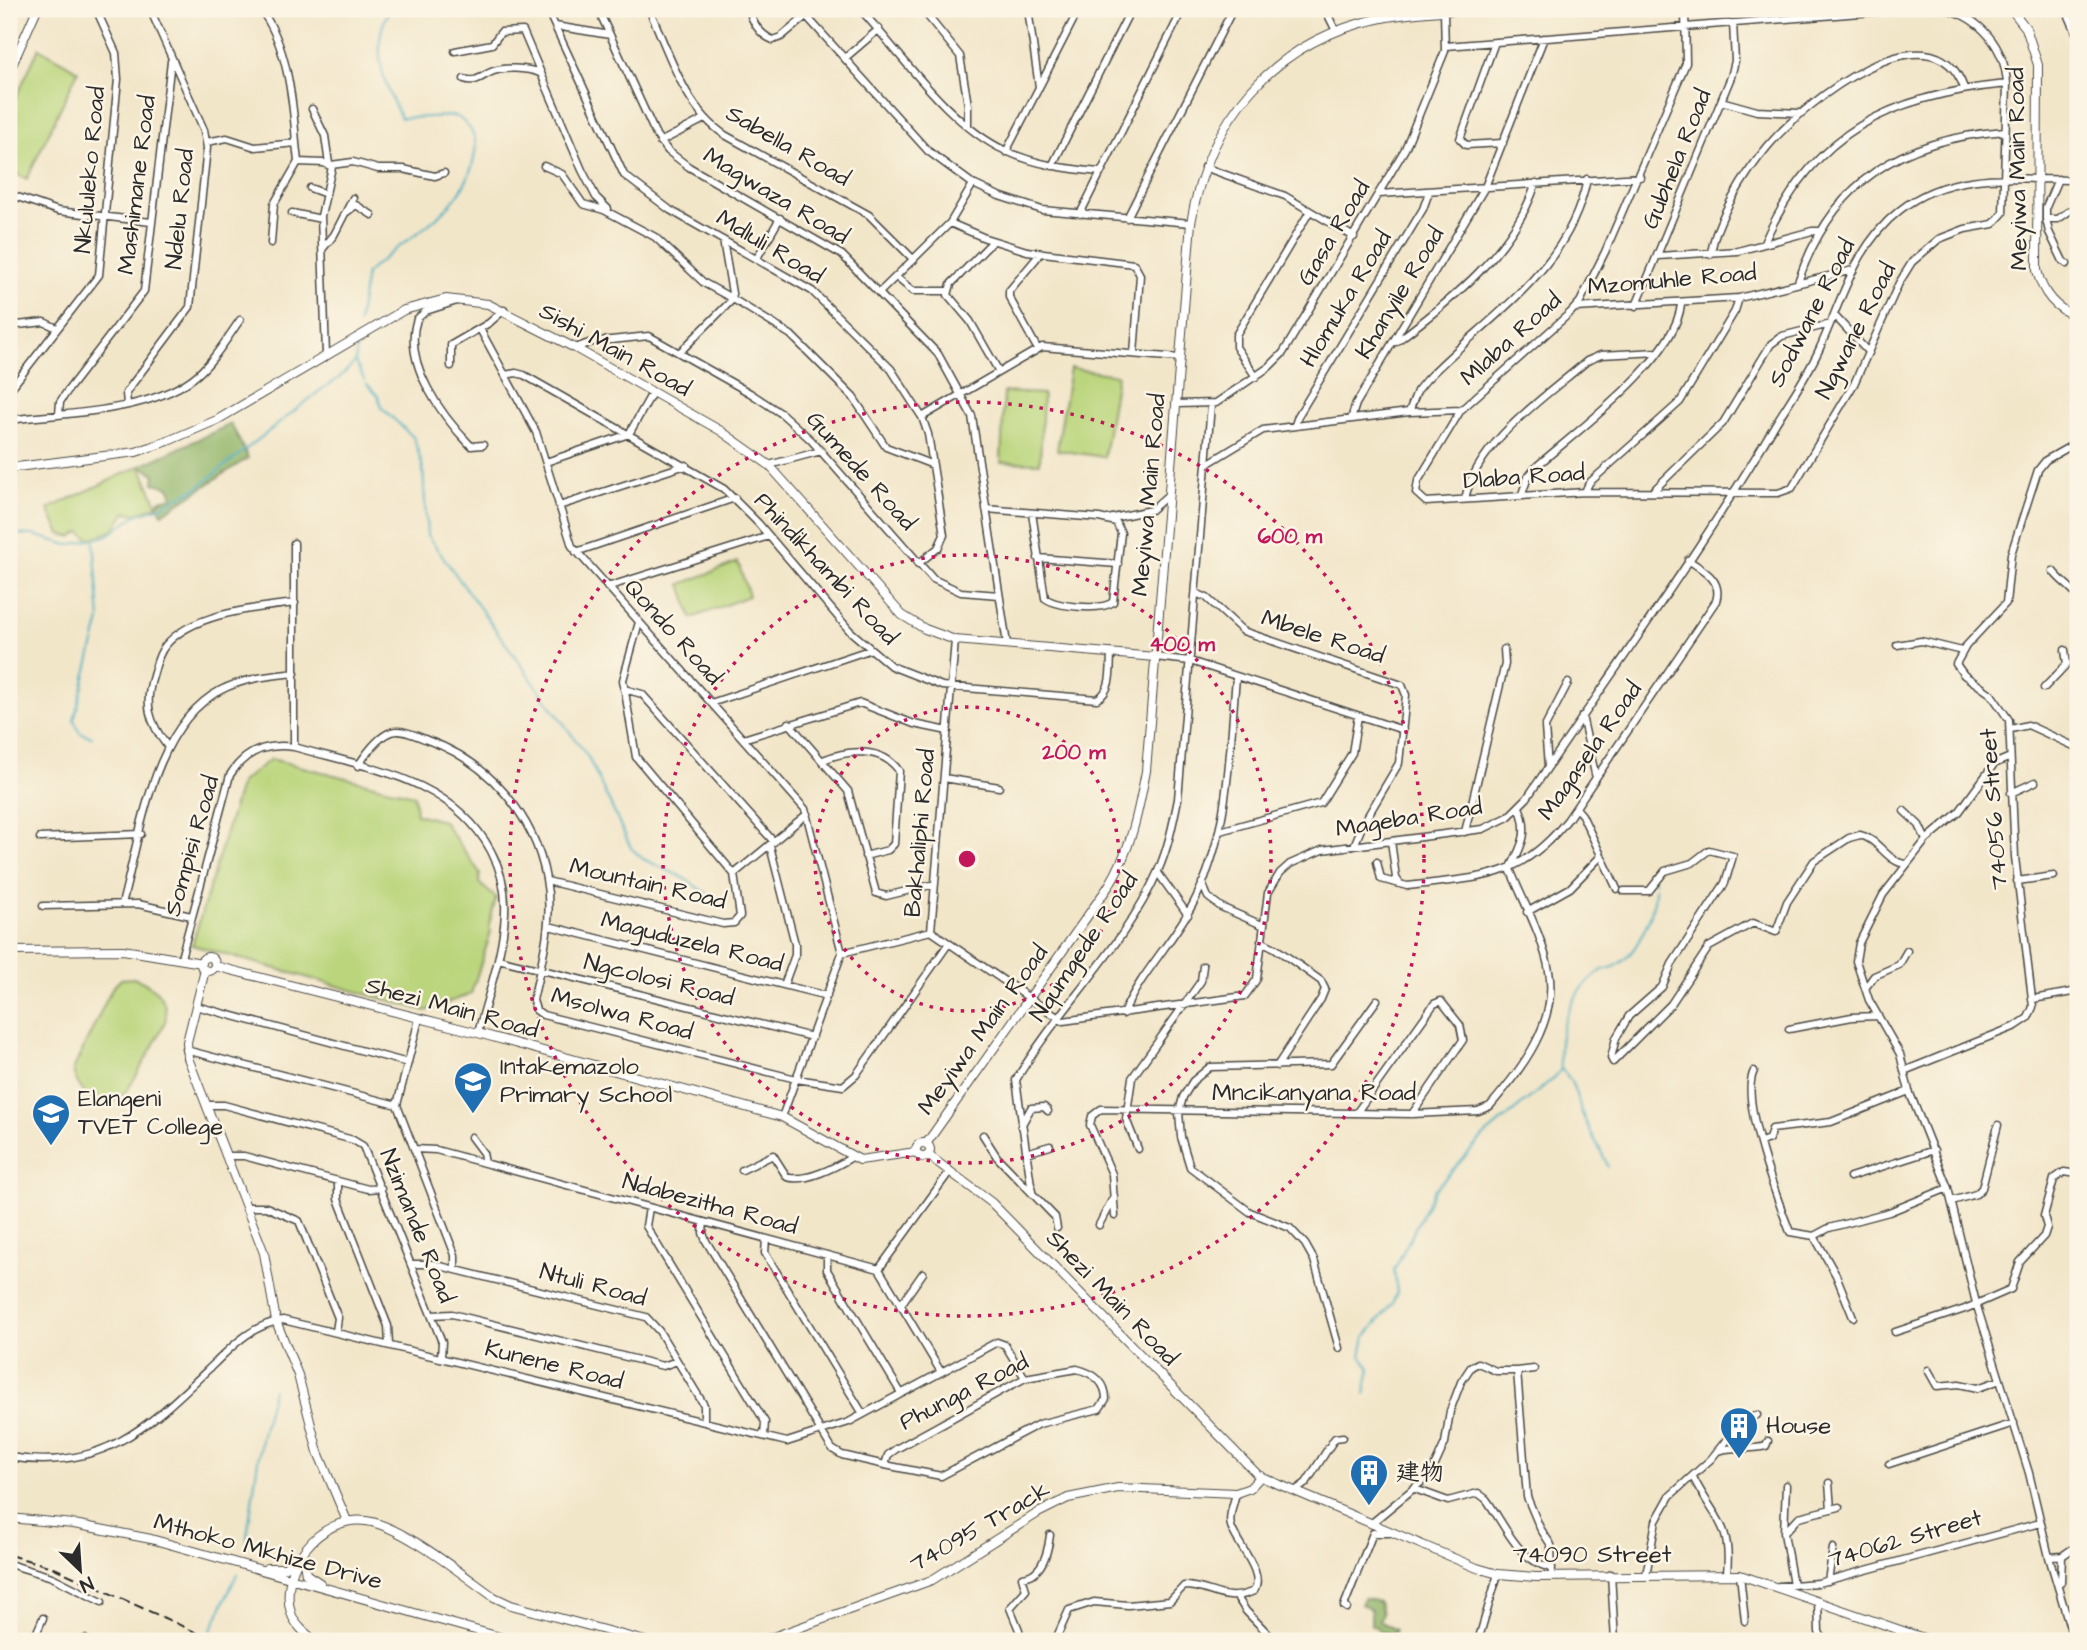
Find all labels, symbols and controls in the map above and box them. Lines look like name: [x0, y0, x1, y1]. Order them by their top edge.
street label: Meyiwa Main Road: [1999, 67, 2038, 271]
street label: Gubhela Road: [1634, 84, 1720, 234]
street label: Nkululeko Road: [66, 85, 114, 255]
street label: Mashimane Road: [109, 93, 165, 277]
street label: Sabella Road: [719, 97, 857, 195]
street label: Magwaza Road: [696, 139, 855, 254]
street label: Ndelu Road: [157, 147, 203, 271]
street label: Gasa Road: [1289, 174, 1379, 292]
street label: Mdluli Road: [710, 201, 830, 293]
street label: Khanyile Road: [1347, 220, 1454, 366]
street label: Hlomuka Road: [1292, 224, 1400, 374]
street label: Sodwane Road: [1760, 233, 1864, 393]
street label: Mzomuhle Road: [1586, 256, 1758, 304]
street label: Ngwane Road: [1807, 257, 1906, 405]
street label: Mlaba Road: [1453, 284, 1569, 394]
street label: Sishi Main Road: [533, 294, 697, 406]
street label: Meyiwa Main Road: [1123, 392, 1176, 598]
street label: Gumede Road: [798, 404, 924, 538]
street label: Dlaba Road: [1462, 456, 1586, 498]
street label: Phindikhambi Road: [746, 485, 906, 653]
text: 600 m: [1258, 522, 1323, 551]
street label: Qondo Road: [616, 571, 730, 693]
street label: Mbele Road: [1257, 601, 1389, 673]
text: 400 m: [1149, 630, 1215, 659]
street label: Magasela Road: [1529, 675, 1651, 828]
street label: 74056 Street: [1971, 727, 2017, 891]
text: 200 m: [1041, 738, 1106, 767]
street label: Bakhaliphi Road: [896, 747, 944, 919]
street label: Sompisi Road: [156, 772, 228, 920]
street label: Mageba Road: [1333, 790, 1485, 847]
centre of rings: [955, 847, 979, 871]
street label: Mountain Road: [566, 849, 730, 919]
street label: Nqumgede Road: [1021, 866, 1147, 1029]
street label: Maguduzela Road: [597, 903, 787, 982]
street label: Meyiwa Main Road: [909, 938, 1057, 1123]
street label: Ngcolosi Road: [580, 945, 738, 1016]
street label: Shezi Main Road: [362, 969, 542, 1047]
street label: Msolwa Road: [547, 979, 697, 1049]
place label: Intakemazolo Primary School: [500, 1050, 672, 1113]
school or university icon: Intakemazolo Primary School: [452, 1060, 494, 1115]
street label: Mncikanyana Road: [1212, 1076, 1416, 1111]
place label: Elangeni TVET College: [78, 1082, 223, 1145]
school or university icon: Elangeni TVET College: [30, 1092, 72, 1147]
street label: Nzimande Road: [371, 1144, 463, 1308]
street label: Ndabezitha Road: [619, 1164, 801, 1244]
street label: Shezi Main Road: [1038, 1222, 1186, 1374]
street label: Ntuli Road: [536, 1254, 650, 1316]
street label: Kunene Road: [481, 1331, 627, 1399]
street label: Phunga Road: [894, 1345, 1035, 1440]
building icon: House: [1718, 1405, 1760, 1460]
place label: House: [1766, 1409, 1831, 1443]
building icon: 建物: [1348, 1452, 1390, 1507]
place label: 建物: [1396, 1456, 1444, 1490]
street label: 74095 Track: [904, 1473, 1057, 1581]
street label: 74062 Street: [1824, 1501, 1986, 1577]
street label: Mthoko Mkhize Drive: [150, 1505, 386, 1599]
north arrow: [46, 1534, 116, 1604]
street label: 74090 Street: [1513, 1538, 1672, 1572]
text: N: [75, 1569, 98, 1599]

